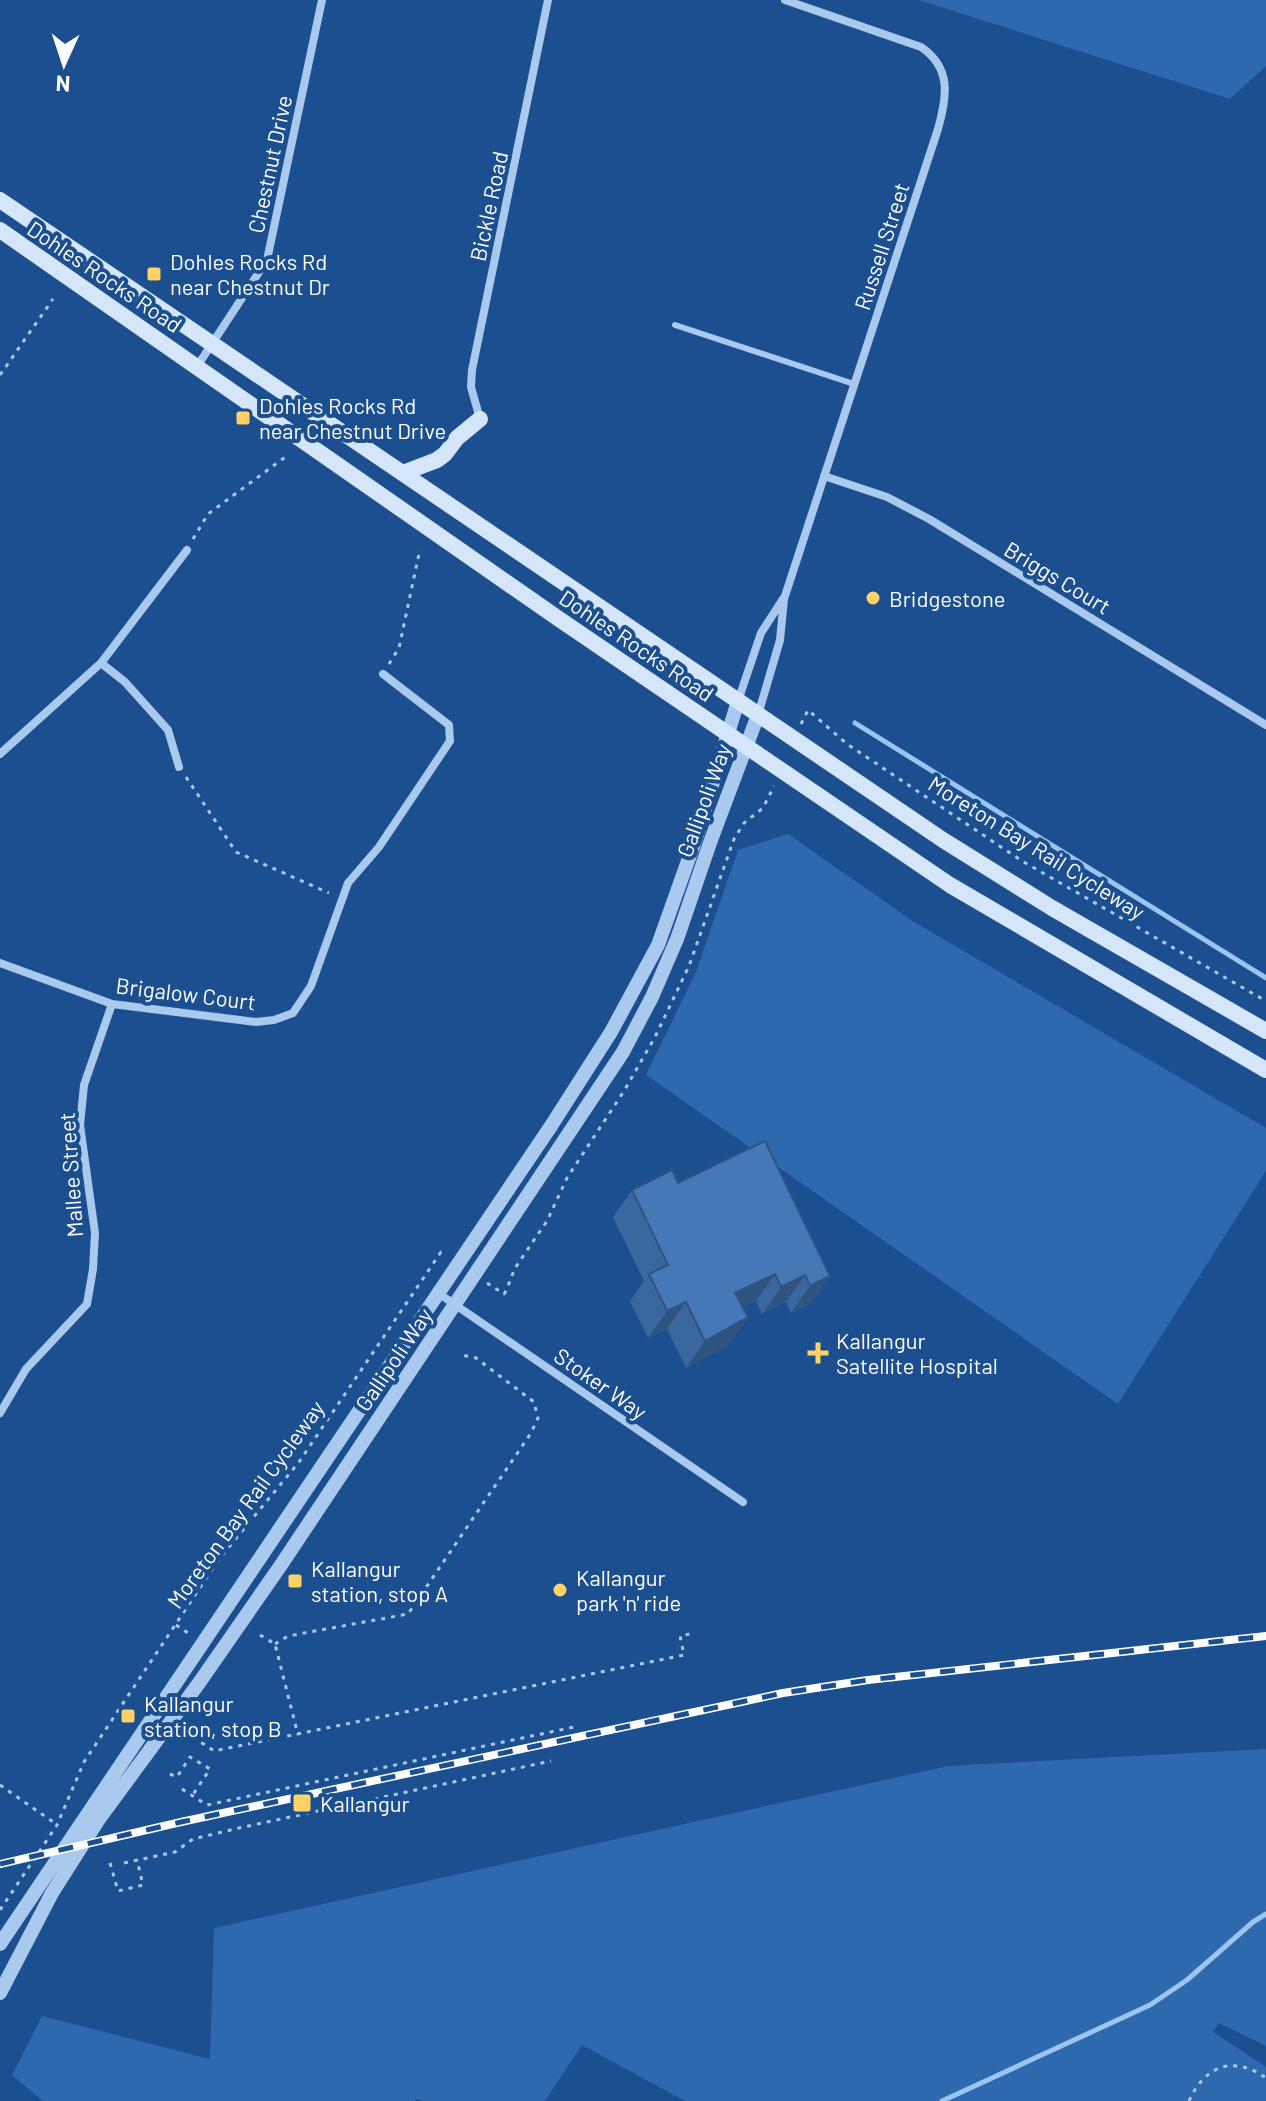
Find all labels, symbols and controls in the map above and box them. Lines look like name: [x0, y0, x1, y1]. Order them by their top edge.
north arrow: [24, 24, 104, 104]
text: N: [55, 72, 71, 98]
street label: Chestnut Drive: [242, 93, 296, 235]
street label: Bickle Road: [464, 149, 512, 263]
street label: Russell Street: [848, 179, 914, 313]
street label: Dohles Rocks Road: [23, 215, 187, 337]
place label: Dohles Rocks Rd near Chestnut Dr: [170, 248, 330, 299]
marker: Dohles Rocks Rd near Chestnut Dr: [145, 265, 163, 283]
place label: Dohles Rocks Rd near Chestnut Drive: [259, 392, 446, 443]
marker: Dohles Rocks Rd near Chestnut Drive: [234, 409, 252, 427]
street label: Briggs Court: [1000, 535, 1116, 619]
street label: Dohles Rocks Road: [555, 584, 719, 706]
place label: Bridgestone: [889, 585, 1005, 611]
marker: Bridgestone: [864, 589, 882, 607]
street label: Gallipoli Way: [670, 740, 736, 860]
street label: Moreton Bay Rail Cycleway: [924, 770, 1150, 924]
street label: Brigalow Court: [115, 972, 257, 1014]
street label: Mallee Street: [53, 1112, 87, 1238]
street label: Gallipoli Way: [349, 1302, 437, 1416]
place label: Kallangur Satellite Hospital: [836, 1327, 998, 1378]
street label: Stoker Way: [550, 1342, 652, 1424]
marker: Kallangur Satellite Hospital: [807, 1342, 829, 1364]
street label: Moreton Bay Rail Cycleway: [161, 1395, 329, 1613]
place label: Kallangur station, stop A: [311, 1555, 448, 1606]
place label: Kallangur park 'n' ride: [576, 1564, 681, 1615]
marker: Kallangur station, stop A: [286, 1572, 304, 1590]
marker: Kallangur park 'n' ride: [551, 1581, 569, 1599]
place label: Kallangur station, stop B: [144, 1690, 282, 1741]
marker: Kallangur station, stop B: [119, 1707, 137, 1725]
place label: Kallangur: [320, 1790, 409, 1816]
marker: Kallangur: [291, 1792, 313, 1814]

